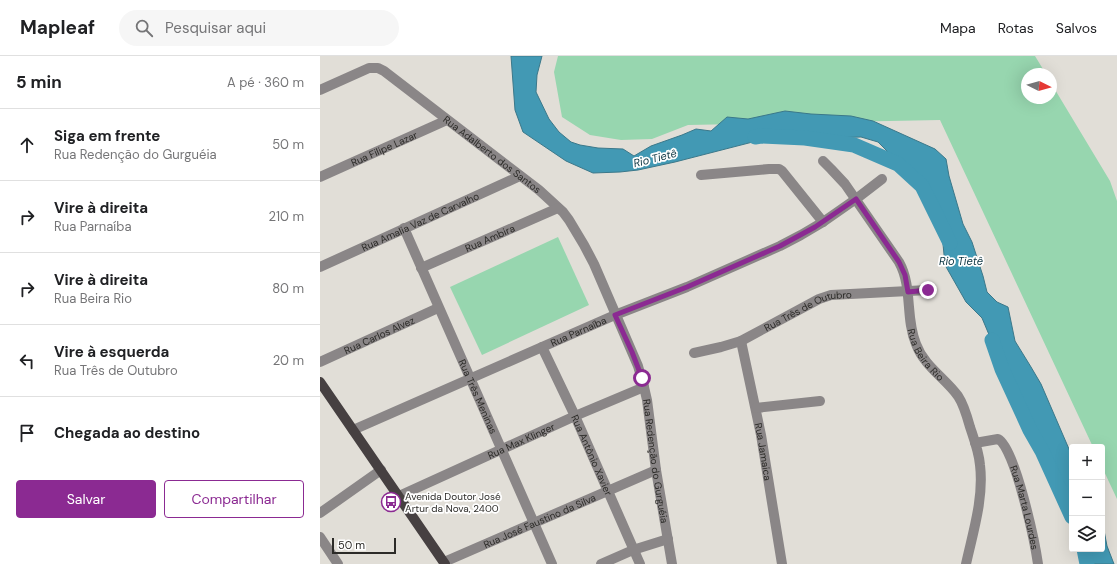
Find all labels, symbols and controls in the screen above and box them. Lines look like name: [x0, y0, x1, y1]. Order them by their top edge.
search box: [119, 10, 399, 46]
text: Mapleaf: [20, 15, 95, 40]
icon: search: [133, 17, 155, 39]
text: Pesquisar aqui: [165, 18, 266, 38]
text: Mapa: [940, 19, 976, 37]
text: Rotas: [998, 19, 1034, 37]
text: Salvos: [1056, 19, 1097, 37]
north arrow: [1021, 68, 1057, 104]
text: 5 min: [16, 71, 62, 93]
text: A pé · 360 m: [227, 74, 304, 91]
street label: Rua Adalberto dos Santos: [441, 113, 544, 196]
text: Siga em frente: [54, 126, 160, 146]
street label: Rua Filipe Lazar: [349, 128, 419, 169]
icon: ahead: [16, 134, 38, 156]
text: 50 m: [272, 136, 304, 153]
text: Rua Redenção do Gurguéia: [54, 146, 217, 163]
water label: Rio Tietê: [632, 146, 678, 170]
street label: Rua Amalia Vaz de Carvalho: [359, 189, 481, 254]
text: Vire à direita: [54, 198, 148, 218]
icon: right: [16, 206, 38, 228]
text: 210 m: [269, 208, 304, 225]
text: Rua Parnaíba: [54, 218, 131, 235]
street label: Rua Ambira: [463, 221, 517, 255]
water label: Rio Tietê: [939, 254, 983, 268]
text: Vire à direita: [54, 270, 148, 290]
icon: right: [16, 278, 38, 300]
text: 80 m: [272, 280, 304, 297]
route end: [919, 281, 937, 299]
street label: Rua Três de Outubro: [762, 287, 852, 334]
text: Rua Beira Rio: [54, 290, 132, 307]
street label: Rua Carlos Alvez: [342, 313, 417, 357]
street label: Rua Parnaíba: [548, 313, 608, 349]
street label: Rua Beira Rio: [905, 327, 947, 383]
text: Vire à esquerda: [54, 342, 169, 362]
icon: left: [16, 350, 38, 372]
text: 20 m: [273, 352, 304, 369]
street label: Rua Três Meninas: [456, 357, 500, 436]
text: Rua Três de Outubro: [54, 362, 178, 379]
route start: [633, 369, 651, 387]
street label: Rua Redenção do Gurguéia: [640, 398, 671, 524]
street label: Rua Antônio Xavier: [569, 413, 616, 498]
street label: Rua Max Klinger: [485, 420, 557, 461]
icon: arrive: [16, 422, 38, 444]
street label: Rua Jamaica: [752, 422, 775, 481]
text: Chegada ao destino: [54, 423, 200, 443]
map controls: [1069, 444, 1105, 552]
button: +: [1069, 444, 1105, 480]
street label: Rua Marta Lourdes: [1007, 463, 1042, 551]
button: Salvar: [16, 480, 156, 518]
button: Compartilhar: [164, 480, 304, 518]
button: −: [1069, 480, 1105, 516]
place label: Avenida Doutor José Artur da Nova, 2400: [405, 490, 501, 515]
bus stop icon: Avenida Doutor José Artur da Nova, 2400: [380, 491, 402, 513]
street label: Rua José Faustino da Silva: [481, 491, 598, 551]
button: layers: [1069, 516, 1105, 552]
scale bar: [332, 536, 396, 555]
text: 50 m: [338, 538, 365, 552]

